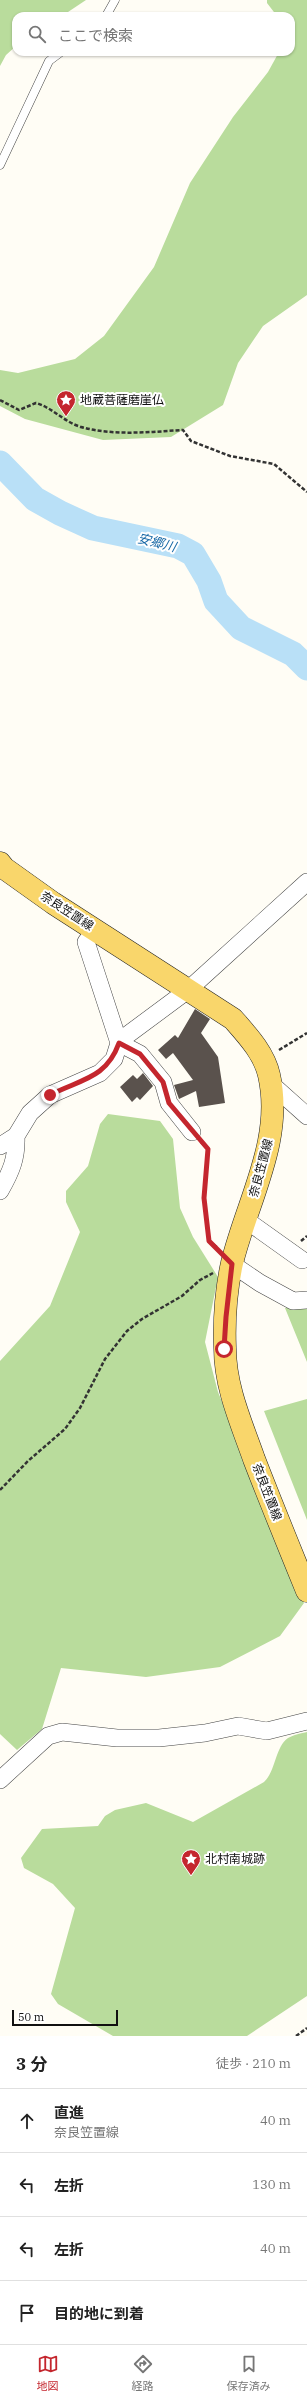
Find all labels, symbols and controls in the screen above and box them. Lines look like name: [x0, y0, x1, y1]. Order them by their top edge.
search box: [12, 12, 295, 56]
icon: search: [26, 23, 48, 45]
text: ここで検索: [58, 26, 133, 45]
place icon: 地蔵菩薩磨崖仏: [55, 389, 77, 417]
place label: 地蔵菩薩磨崖仏: [80, 392, 164, 407]
water label: 安郷川: [136, 530, 180, 556]
street label: 奈良笠置線: [38, 888, 97, 933]
route end: [41, 1086, 59, 1104]
street label: 奈良笠置線: [246, 1137, 276, 1199]
route start: [215, 1340, 233, 1358]
street label: 奈良笠置線: [250, 1461, 285, 1523]
place icon: 北村南城跡: [180, 1848, 202, 1876]
place label: 北村南城跡: [205, 1851, 265, 1866]
scale bar: [12, 2008, 118, 2027]
text: 50 m: [18, 2010, 44, 2024]
text: 3 分: [16, 2053, 47, 2075]
text: 徒歩 · 210 m: [216, 2055, 291, 2072]
text: 直進: [54, 2103, 84, 2122]
icon: ahead: [16, 2110, 38, 2132]
text: 40 m: [260, 2112, 291, 2129]
text: 奈良笠置線: [54, 2124, 119, 2141]
icon: left: [16, 2174, 38, 2196]
text: 左折: [54, 2176, 84, 2195]
text: 130 m: [252, 2176, 291, 2193]
icon: left: [16, 2238, 38, 2260]
text: 左折: [54, 2240, 84, 2259]
text: 40 m: [260, 2240, 291, 2257]
icon: arrive: [16, 2302, 38, 2324]
text: 目的地に到着: [54, 2304, 144, 2323]
tab: 地図: [37, 2353, 59, 2393]
tab: 経路: [132, 2353, 154, 2393]
tab: 保存済み: [227, 2353, 271, 2393]

